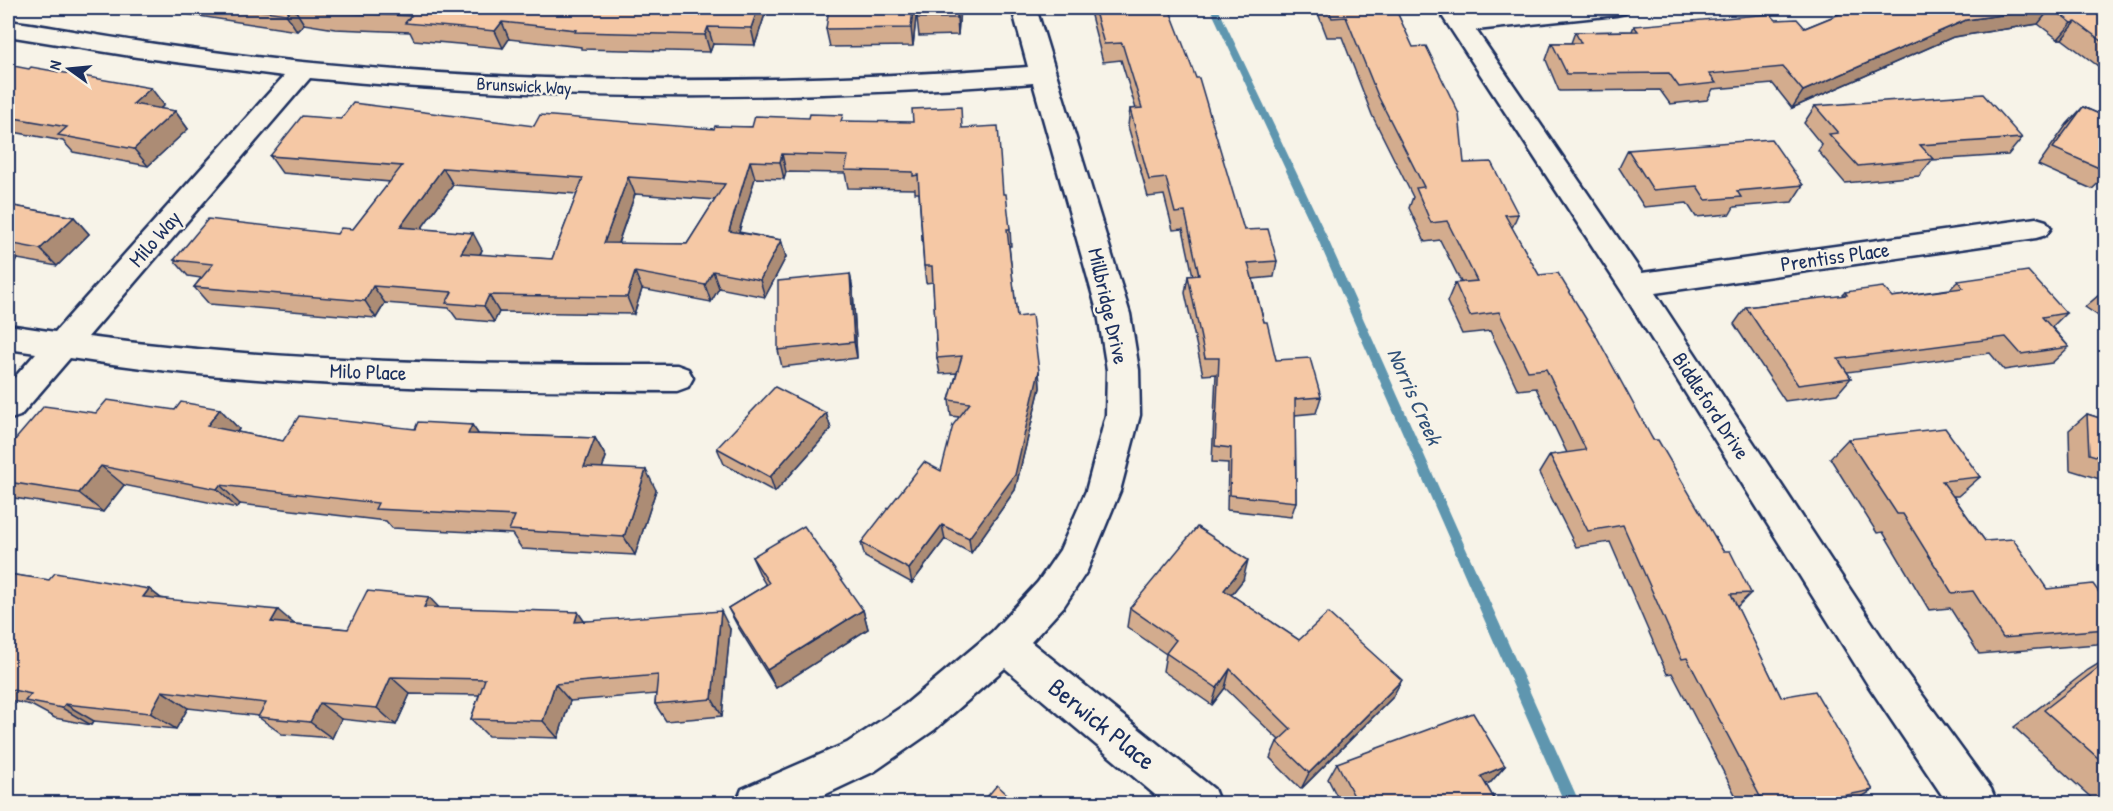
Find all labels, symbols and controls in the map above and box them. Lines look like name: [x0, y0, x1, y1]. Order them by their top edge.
north arrow: [39, 39, 99, 99]
text: N: [43, 58, 66, 72]
street label: Brunswick Way: [476, 71, 573, 100]
street label: Milo Way: [122, 204, 187, 273]
street label: Prentiss Place: [1779, 235, 1891, 278]
street label: Millbridge Drive: [1081, 245, 1136, 367]
water label: Norris Creek: [1380, 343, 1450, 451]
street label: Biddleford Drive: [1666, 347, 1757, 465]
street label: Milo Place: [329, 356, 407, 387]
street label: Berwick Place: [1041, 670, 1163, 778]

